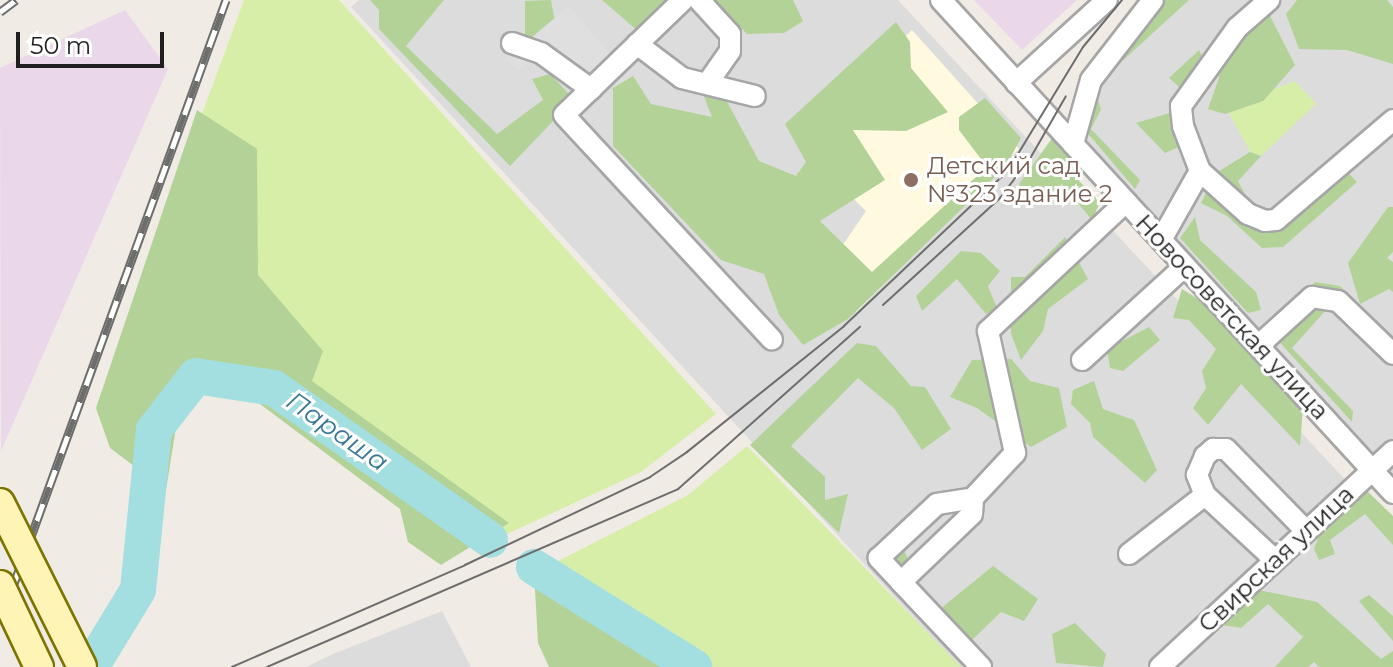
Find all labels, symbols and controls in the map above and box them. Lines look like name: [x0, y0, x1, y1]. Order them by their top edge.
scale bar: [20, 16, 168, 66]
text: 50 m: [30, 31, 91, 60]
place label: Детский сад №323 здание 2: [927, 152, 1113, 208]
marker: Детский сад №323 здание 2: [902, 171, 920, 189]
street label: Новосоветская улица: [1129, 208, 1335, 426]
water label: Параша: [280, 386, 394, 478]
street label: Свирская улица: [1192, 480, 1360, 638]

